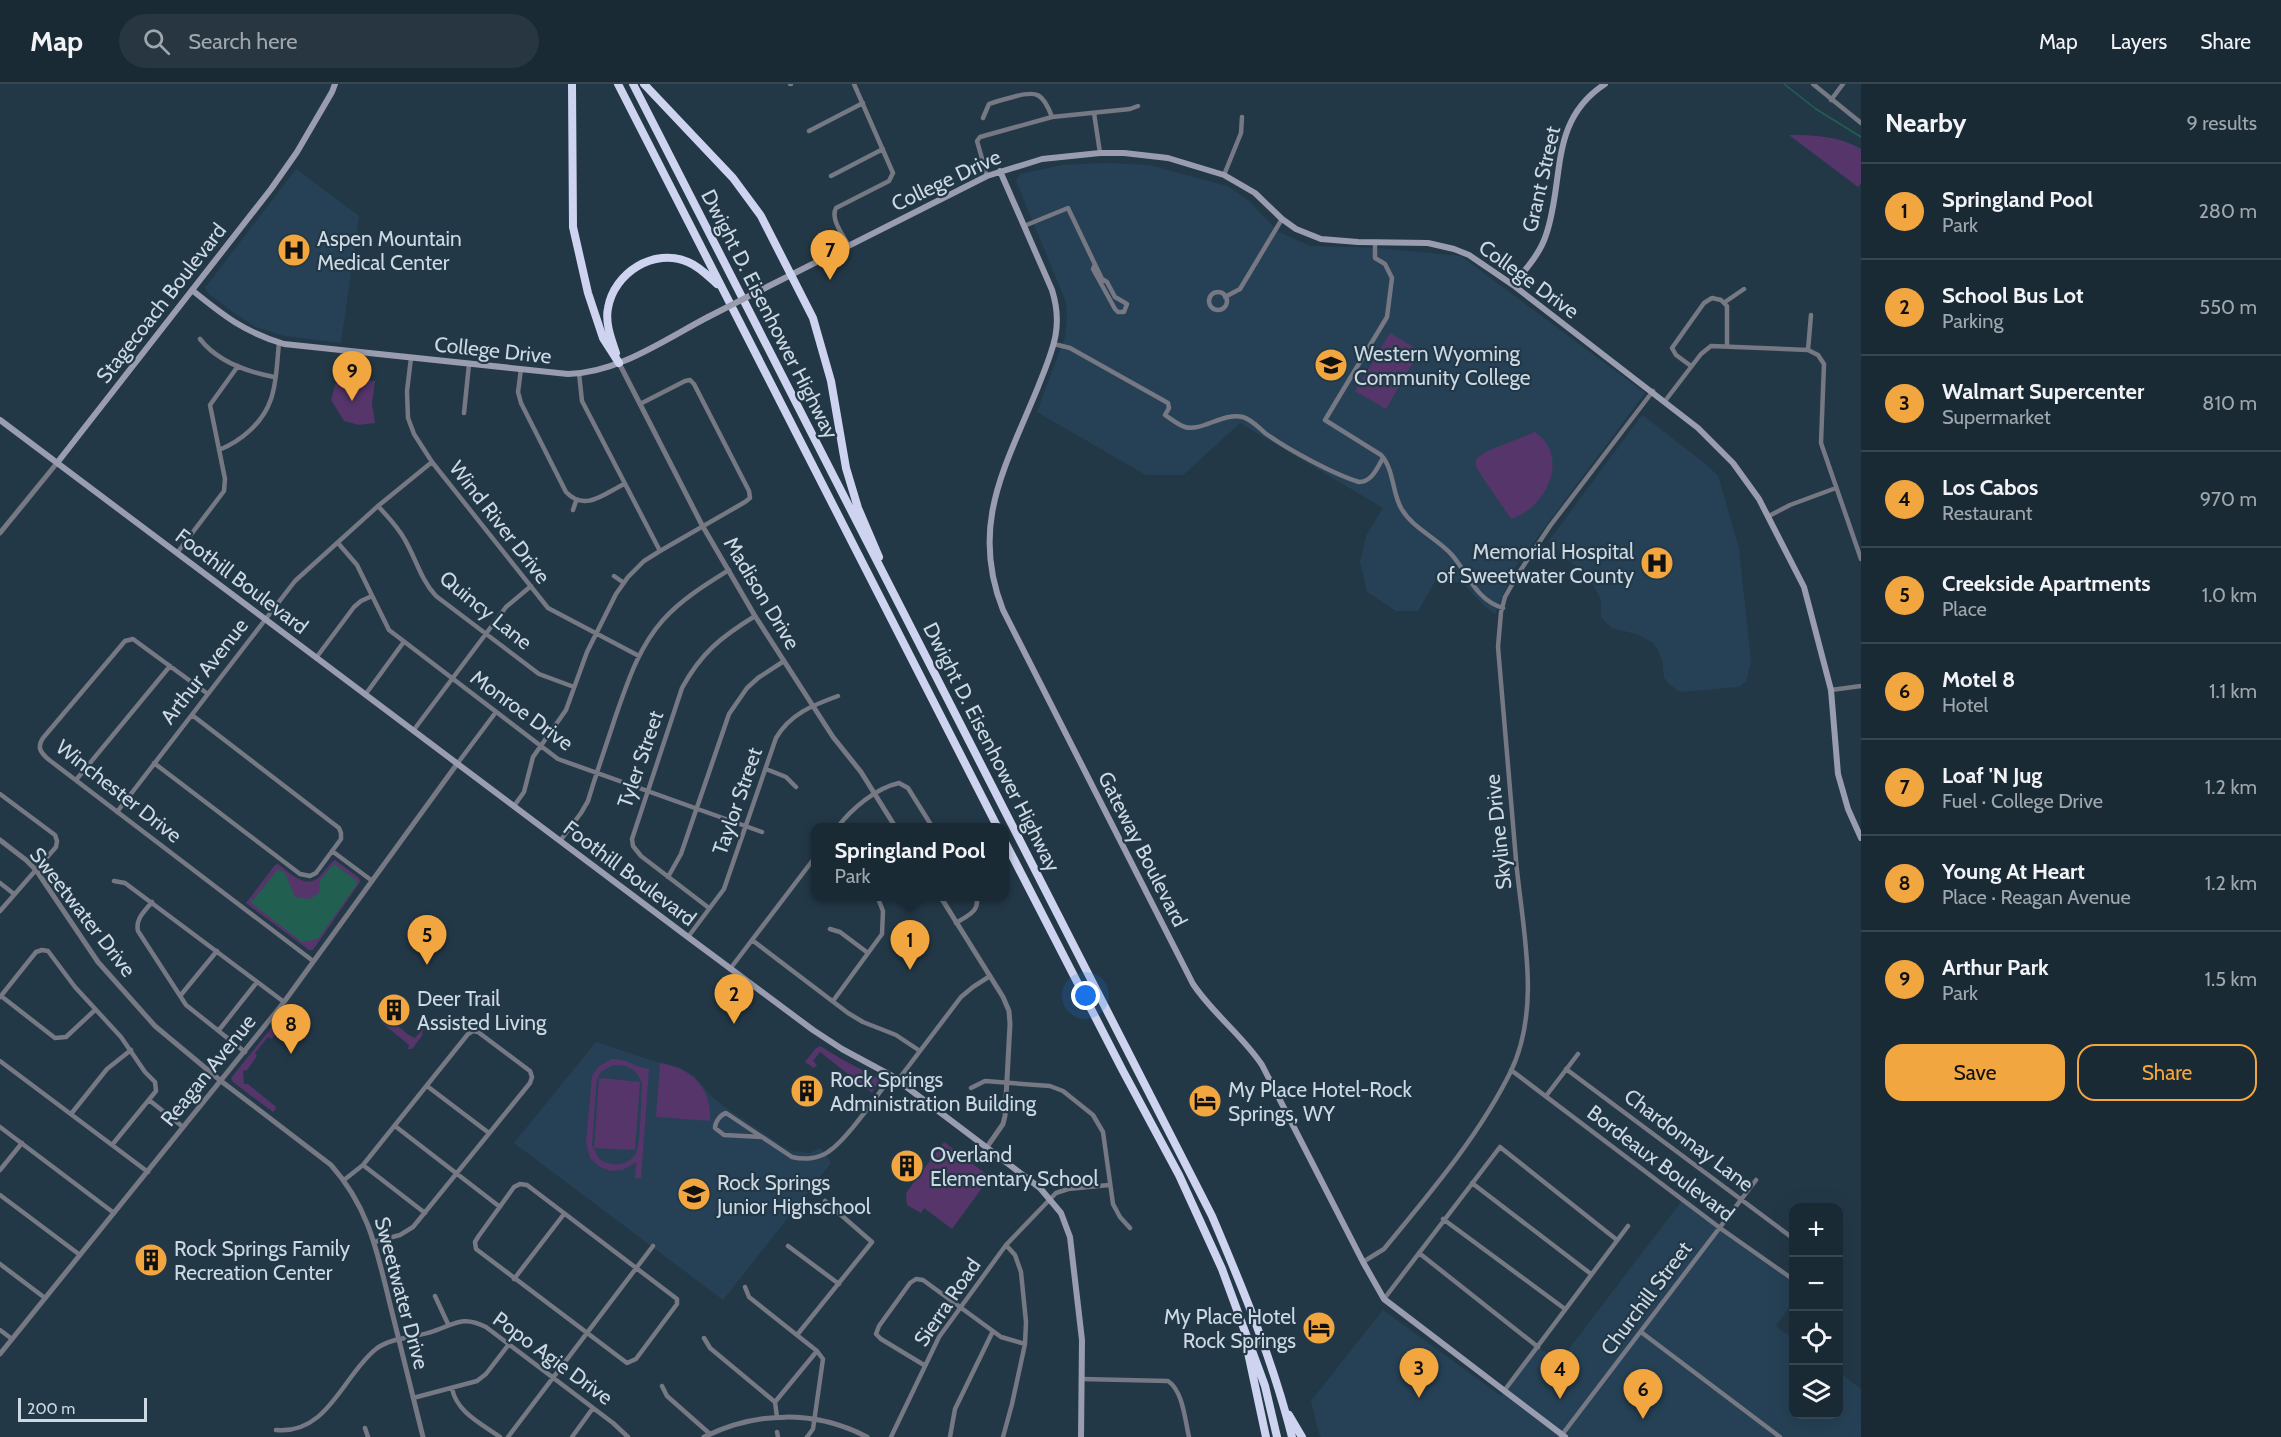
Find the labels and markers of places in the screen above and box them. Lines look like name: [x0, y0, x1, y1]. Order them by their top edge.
place label: Aspen Mountain Medical Center: [317, 226, 462, 275]
pin: 7: [810, 230, 850, 280]
hospital icon: Aspen Mountain Medical Center: [276, 232, 312, 268]
place label: Western Wyoming Community College: [1354, 341, 1531, 390]
school or university icon: Western Wyoming Community College: [1313, 347, 1349, 383]
pin: 9: [332, 352, 372, 401]
place label: Memorial Hospital of Sweetwater County: [1437, 539, 1634, 588]
hospital icon: Memorial Hospital of Sweetwater County: [1639, 545, 1675, 581]
pin: 5: [408, 916, 446, 965]
pin: 1: [890, 920, 930, 970]
pin: 2: [714, 974, 754, 1024]
place label: Deer Trail Assisted Living: [417, 986, 547, 1035]
building icon: Deer Trail Assisted Living: [376, 992, 412, 1028]
pin: 8: [272, 1004, 310, 1054]
place label: Rock Springs Administration Building: [830, 1067, 1037, 1116]
building icon: Rock Springs Administration Building: [789, 1073, 825, 1109]
place label: My Place Hotel-Rock Springs, WY: [1228, 1077, 1413, 1126]
hotel icon: My Place Hotel-Rock Springs, WY: [1187, 1083, 1223, 1119]
place label: Overland Elementary School: [930, 1142, 1098, 1191]
building icon: Overland Elementary School: [889, 1148, 925, 1184]
place label: Rock Springs Junior Highschool: [716, 1170, 871, 1219]
school or university icon: Rock Springs Junior Highschool: [676, 1176, 712, 1212]
place label: Rock Springs Family Recreation Center: [174, 1236, 351, 1285]
building icon: Rock Springs Family Recreation Center: [133, 1242, 169, 1278]
place label: My Place Hotel Rock Springs: [1164, 1304, 1296, 1353]
hotel icon: My Place Hotel Rock Springs: [1301, 1310, 1337, 1346]
pin: 3: [1400, 1348, 1438, 1398]
pin: 4: [1540, 1350, 1580, 1399]
pin: 6: [1624, 1370, 1662, 1419]

